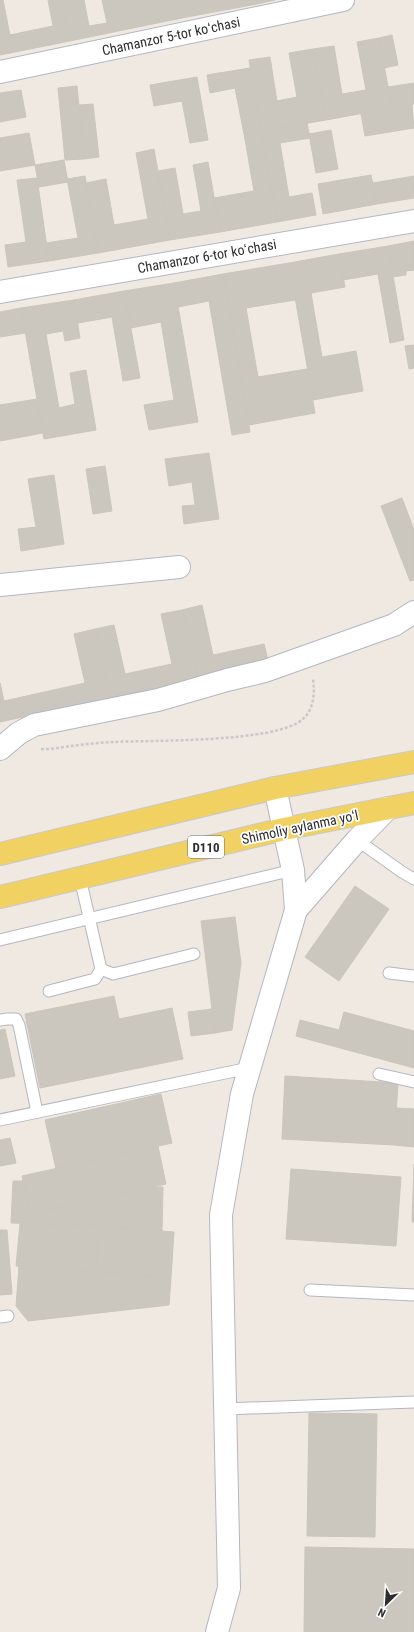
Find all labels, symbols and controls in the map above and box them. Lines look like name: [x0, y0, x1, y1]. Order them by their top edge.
street label: Chamanzor 5-tor koʻchasi: [100, 14, 242, 58]
street label: Chamanzor 6-tor koʻchasi: [136, 236, 278, 276]
street label: Shimoliy aylanma yoʻl: [240, 807, 360, 847]
road number: D110: [188, 836, 224, 858]
north arrow: [366, 1584, 406, 1624]
text: N: [376, 1605, 388, 1620]

